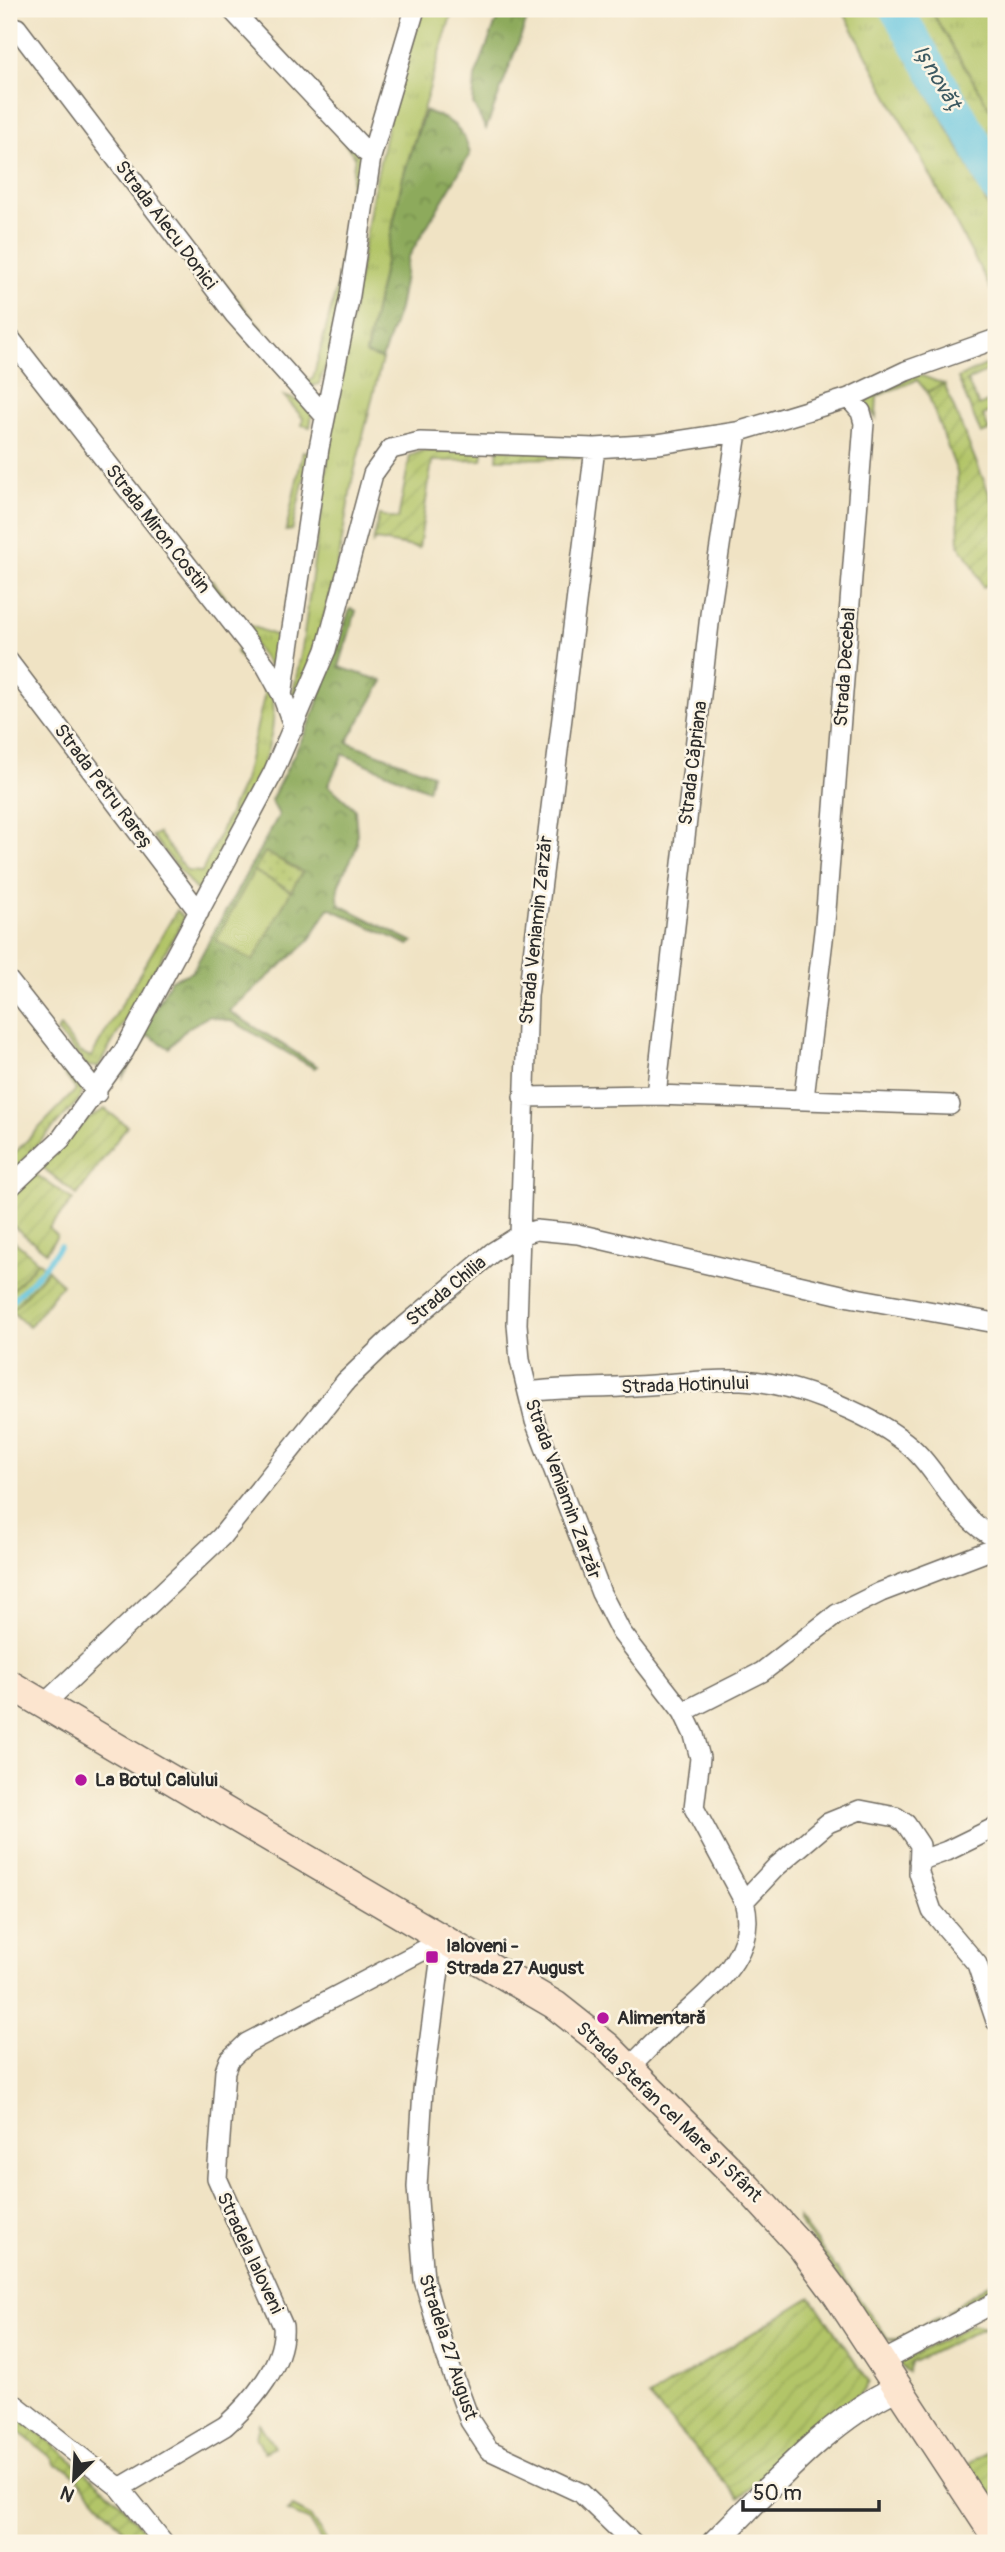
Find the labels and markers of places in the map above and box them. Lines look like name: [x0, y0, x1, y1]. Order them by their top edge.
place label: La Botul Calului: [95, 1768, 218, 1792]
marker: La Botul Calului: [73, 1772, 89, 1788]
place label: Ialoveni - Strada 27 August: [446, 1934, 585, 1980]
marker: Ialoveni - Strada 27 August: [424, 1949, 440, 1965]
place label: Alimentară: [617, 2006, 706, 2030]
marker: Alimentară: [595, 2010, 611, 2026]

